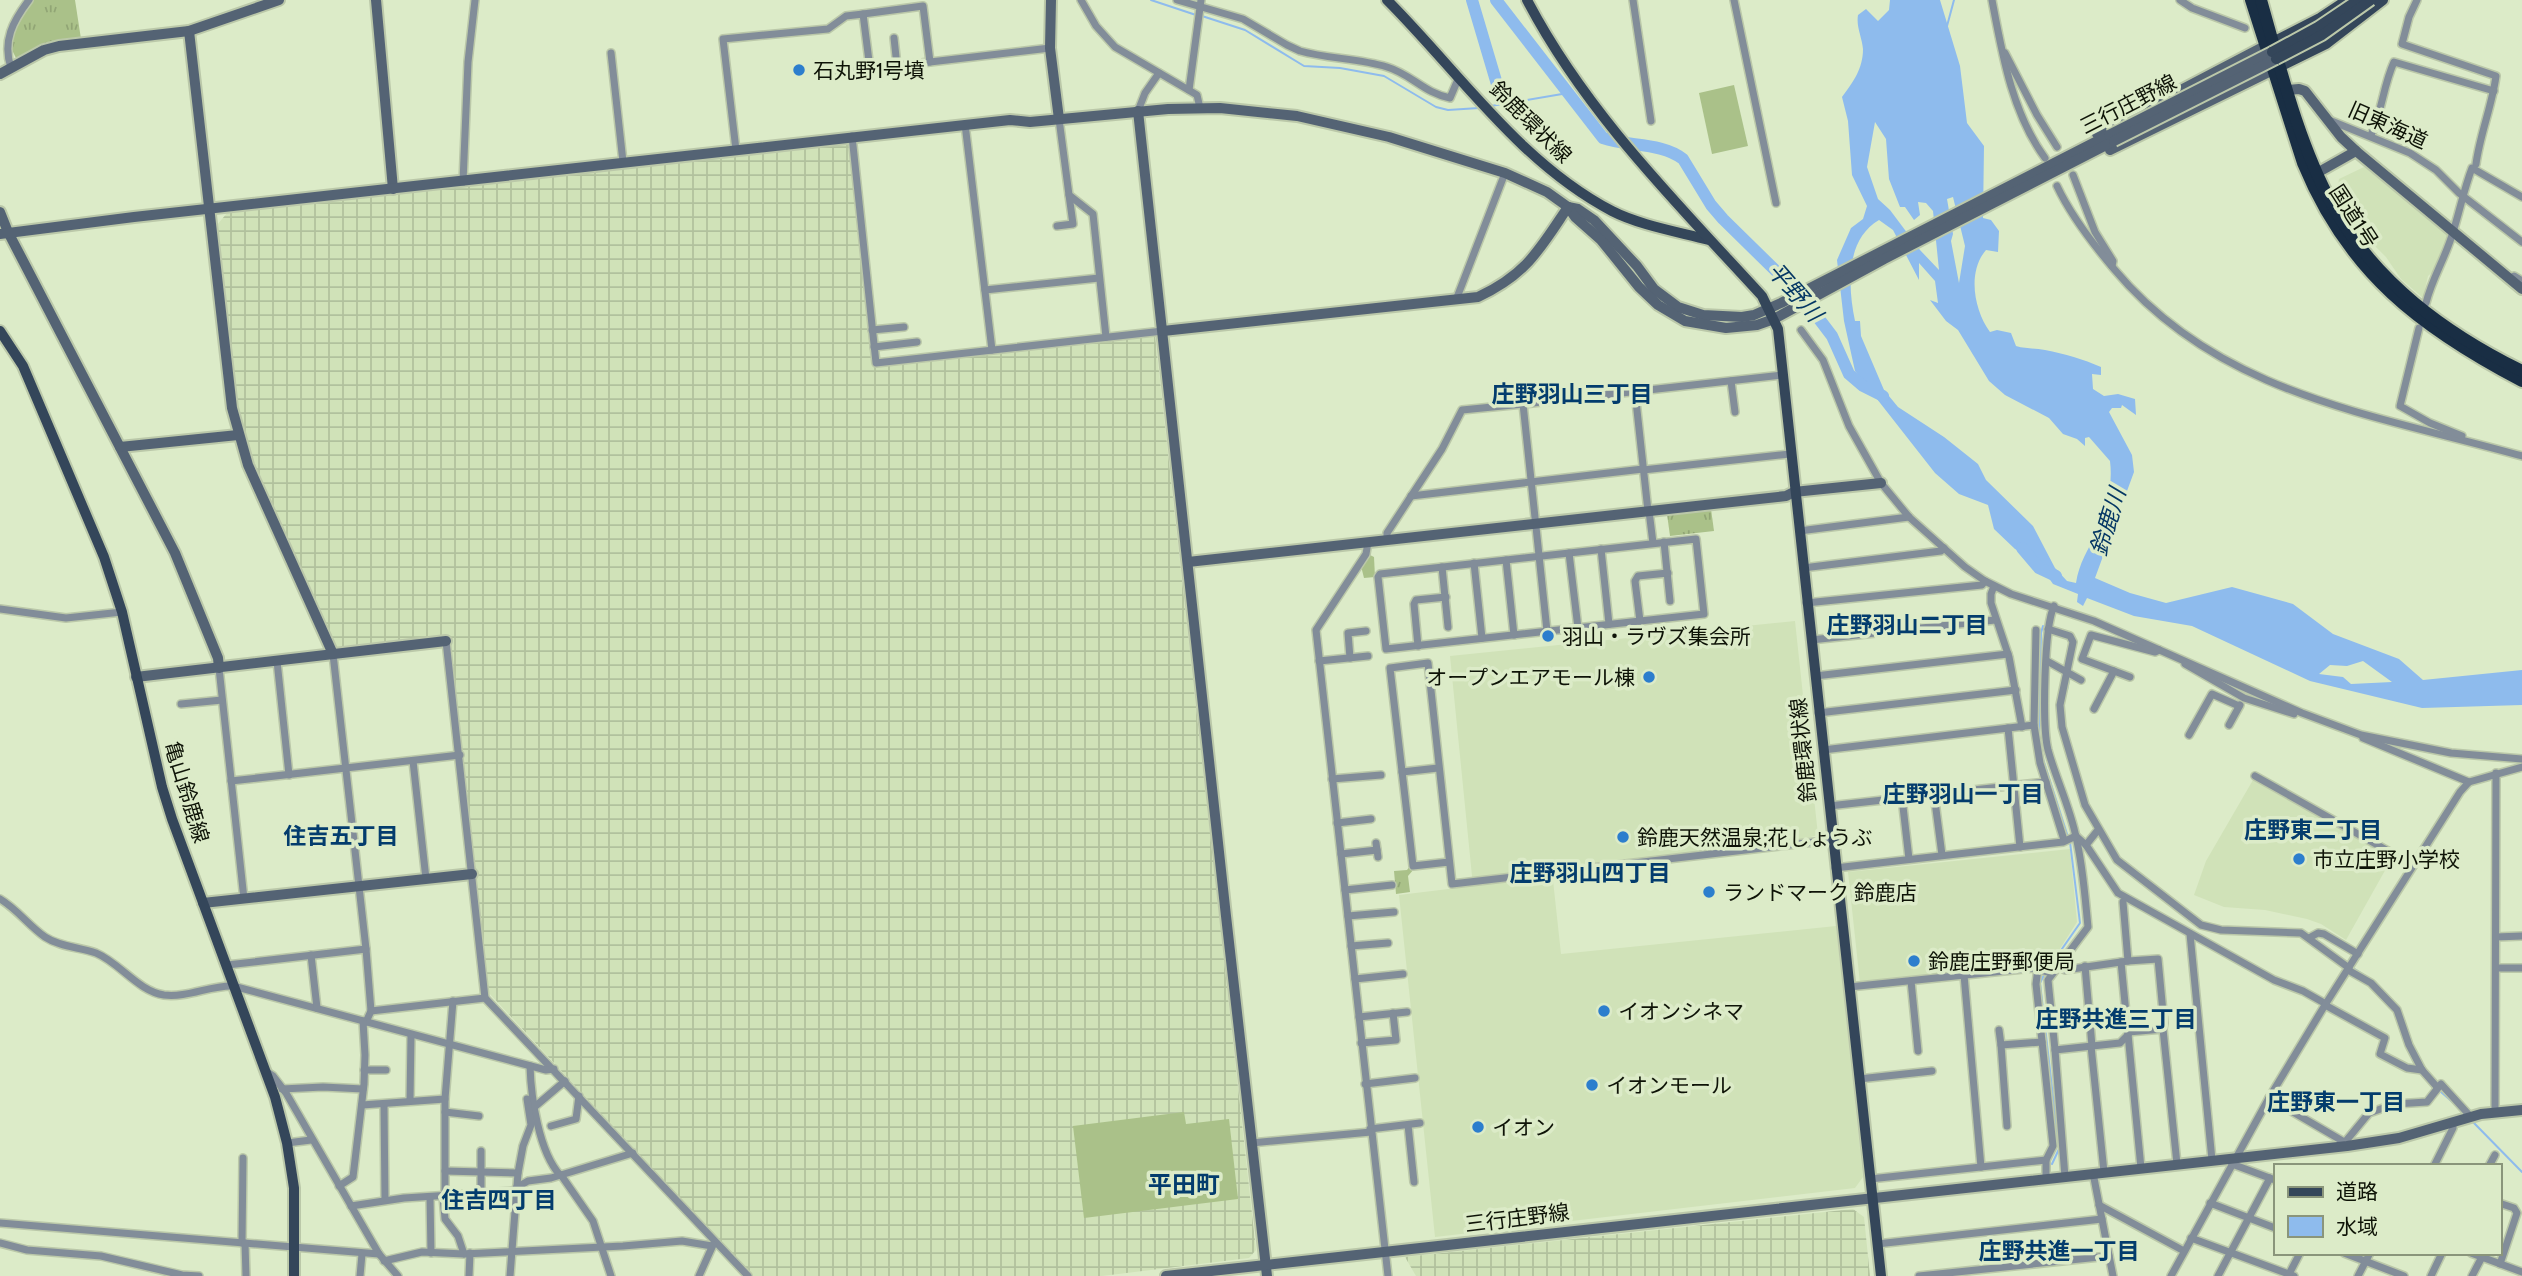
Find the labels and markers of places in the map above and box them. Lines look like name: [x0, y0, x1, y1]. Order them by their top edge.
place label: 石丸野1号墳: [813, 58, 925, 83]
marker: 石丸野1号墳: [791, 62, 807, 78]
place label: 羽山・ラヴズ集会所: [1562, 624, 1751, 649]
marker: 羽山・ラヴズ集会所: [1540, 628, 1556, 644]
place label: オープンエアモール棟: [1426, 665, 1635, 690]
marker: オープンエアモール棟: [1641, 669, 1657, 685]
place label: 鈴鹿天然温泉;花しょうぶ: [1637, 825, 1873, 850]
marker: 鈴鹿天然温泉;花しょうぶ: [1615, 829, 1631, 845]
place label: 市立庄野小学校: [2313, 847, 2460, 872]
marker: 市立庄野小学校: [2291, 851, 2307, 867]
place label: ランドマーク 鈴鹿店: [1723, 880, 1917, 905]
marker: ランドマーク 鈴鹿店: [1701, 884, 1717, 900]
place label: 鈴鹿庄野郵便局: [1928, 949, 2075, 974]
marker: 鈴鹿庄野郵便局: [1906, 953, 1922, 969]
place label: イオンシネマ: [1618, 999, 1744, 1024]
marker: イオンシネマ: [1596, 1003, 1612, 1019]
place label: イオンモール: [1606, 1073, 1732, 1098]
marker: イオンモール: [1584, 1077, 1600, 1093]
place label: イオン: [1492, 1115, 1555, 1140]
marker: イオン: [1470, 1119, 1486, 1135]

